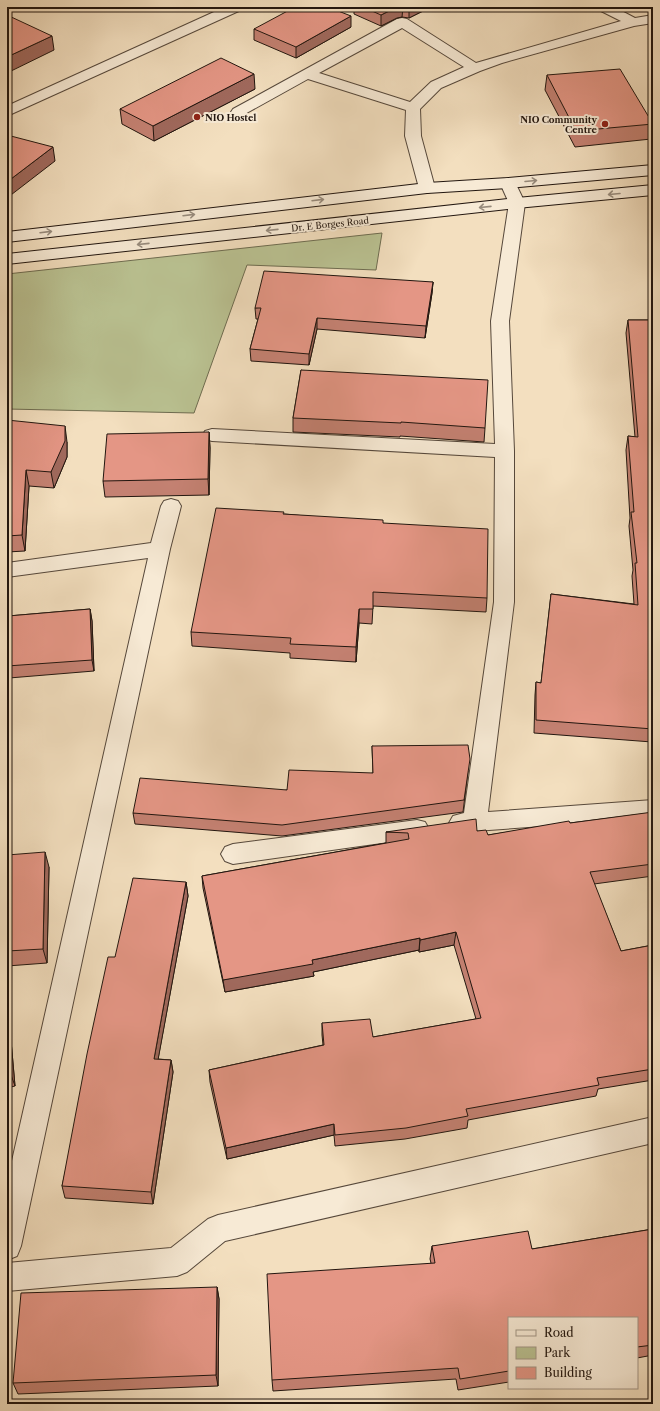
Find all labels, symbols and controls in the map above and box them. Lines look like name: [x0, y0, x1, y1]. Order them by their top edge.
marker: NIO Hostel: [192, 112, 202, 122]
place label: NIO Hostel: [205, 112, 257, 123]
place label: NIO Community Centre: [520, 114, 598, 135]
marker: NIO Community Centre: [600, 119, 610, 129]
one-way arrow: [524, 177, 537, 184]
one-way arrow: [608, 190, 621, 198]
one-way arrow: [311, 197, 324, 204]
one-way arrow: [479, 203, 492, 210]
one-way arrow: [182, 212, 195, 219]
street label: Dr. E Borges Road: [291, 214, 370, 234]
one-way arrow: [266, 226, 279, 234]
one-way arrow: [39, 228, 52, 236]
one-way arrow: [137, 240, 150, 248]
legend: [508, 1317, 638, 1389]
text: Road: [544, 1325, 574, 1340]
text: Park: [544, 1345, 571, 1360]
text: Building: [544, 1365, 592, 1380]

